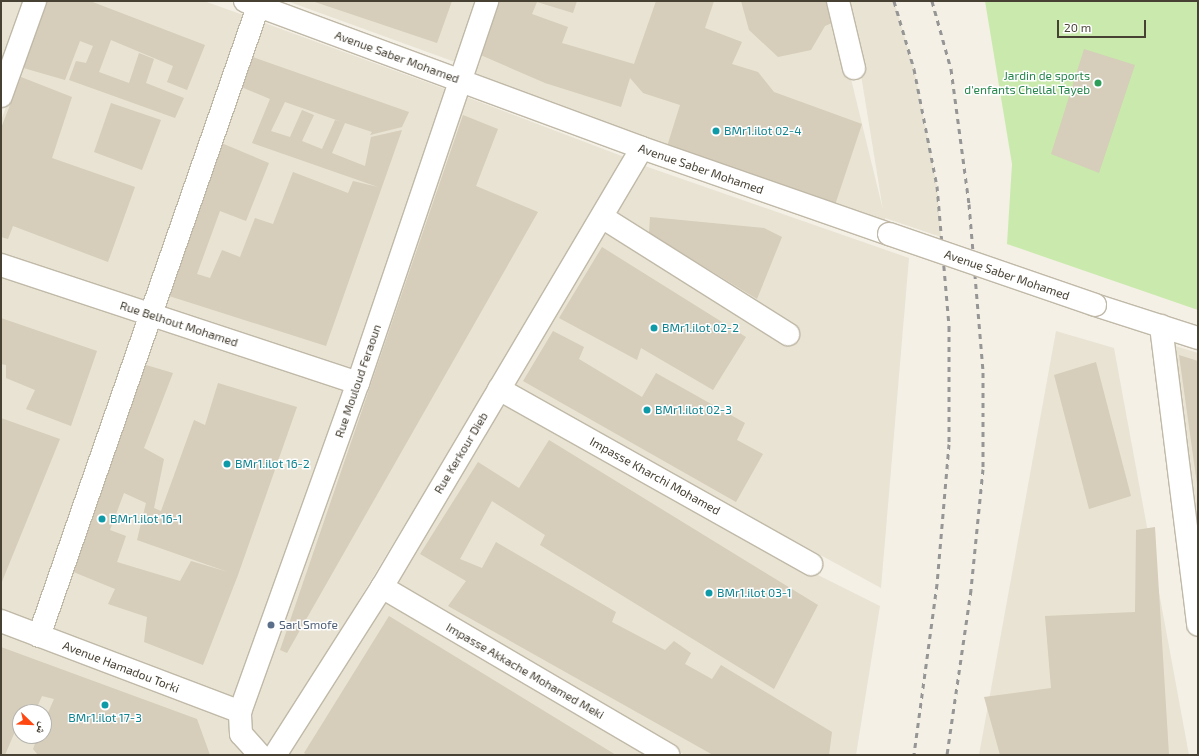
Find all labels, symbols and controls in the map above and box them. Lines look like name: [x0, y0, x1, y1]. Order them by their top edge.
scale bar: [1059, 12, 1148, 38]
text: 20 m: [1064, 20, 1091, 34]
street label: Avenue Saber Mohamed: [333, 28, 461, 86]
place label: Jardin de sports d'enfants Chellal Tayeb: [964, 69, 1090, 97]
marker: Jardin de sports d'enfants Chellal Tayeb: [1093, 78, 1103, 88]
place label: BMr1.ilot 02-4: [724, 124, 802, 138]
marker: BMr1.ilot 02-4: [711, 126, 721, 136]
street label: Avenue Saber Mohamed: [636, 141, 766, 197]
street label: Avenue Saber Mohamed: [942, 247, 1072, 303]
street label: Rue Belhout Mohamed: [118, 298, 240, 350]
place label: BMr1.ilot 02-2: [662, 321, 739, 335]
street label: Rue Mouloud Feraoun: [332, 322, 384, 440]
marker: BMr1.ilot 02-2: [649, 323, 659, 333]
place label: BMr1.ilot 02-3: [655, 403, 732, 417]
marker: BMr1.ilot 02-3: [642, 405, 652, 415]
street label: Rue Kerkour Dieb: [431, 409, 491, 497]
street label: Impasse Kharchi Mohamed: [587, 434, 723, 518]
place label: BMr1.ilot 16-2: [235, 457, 310, 471]
marker: BMr1.ilot 16-2: [222, 459, 232, 469]
place label: BMr1.ilot 16-1: [110, 512, 182, 526]
marker: BMr1.ilot 16-1: [97, 514, 107, 524]
place label: BMr1.ilot 03-1: [717, 586, 792, 600]
marker: BMr1.ilot 03-1: [704, 588, 714, 598]
place label: Sarl Smofe: [279, 618, 338, 632]
marker: Sarl Smofe: [266, 620, 276, 630]
street label: Impasse Akkache Mohamed Meki: [443, 620, 607, 722]
street label: Avenue Hamadou Torki: [60, 638, 182, 696]
marker: BMr1.ilot 17-3: [100, 700, 110, 710]
north arrow: [12, 704, 52, 744]
place label: BMr1.ilot 17-3: [68, 711, 142, 725]
text: ش: [34, 721, 51, 736]

